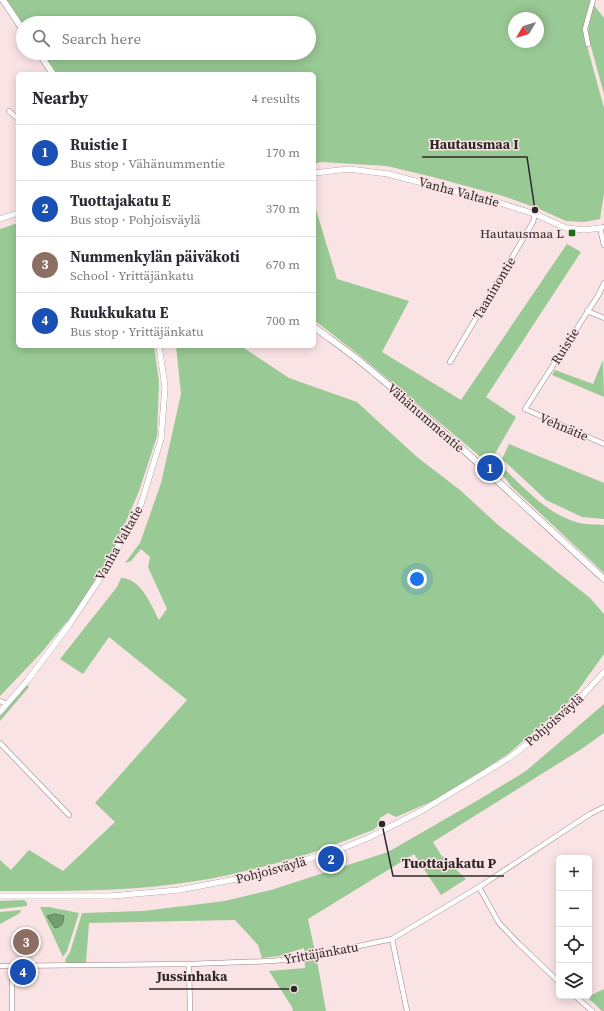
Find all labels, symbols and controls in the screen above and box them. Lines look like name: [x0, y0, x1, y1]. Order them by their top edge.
north arrow: [508, 12, 544, 48]
search box: [16, 16, 316, 60]
icon: search: [30, 27, 52, 49]
text: Search here: [62, 28, 141, 49]
text: Nearby: [32, 86, 88, 110]
text: 4 results: [252, 90, 300, 107]
callout: Hautausmaa I: [422, 131, 527, 157]
text: Ruistie I: [70, 134, 128, 155]
text: Hautausmaa I: [429, 134, 519, 154]
text: 1: [41, 144, 49, 161]
text: 170 m: [266, 144, 300, 161]
text: Bus stop · Vähänummentie: [70, 155, 225, 172]
street label: Vanha Valtatie: [417, 173, 502, 211]
text: Tuottajakatu E: [70, 190, 171, 211]
text: 2: [41, 200, 49, 217]
text: 370 m: [266, 200, 300, 217]
text: Bus stop · Pohjoisväylä: [70, 211, 201, 228]
place label: Hautausmaa L: [480, 225, 564, 242]
marker: Hautausmaa L: [567, 228, 577, 238]
text: Nummenkylän päiväkoti: [70, 246, 240, 267]
street label: Taaninontie: [469, 253, 519, 322]
text: 3: [41, 256, 49, 273]
text: 670 m: [266, 256, 300, 273]
text: School · Yrittäjänkatu: [70, 267, 194, 284]
text: Ruukkukatu E: [70, 302, 168, 323]
text: 4: [41, 312, 49, 329]
text: 700 m: [266, 312, 300, 329]
text: Bus stop · Yrittäjänkatu: [70, 323, 204, 340]
street label: Ruistie: [547, 324, 583, 368]
street label: Vähänummentie: [384, 380, 468, 456]
street label: Vehnätie: [537, 409, 591, 445]
pin: 1: [477, 453, 503, 483]
street label: Vanha Valtatie: [91, 502, 147, 583]
your location: [407, 569, 427, 589]
street label: Pohjoisväylä: [521, 690, 587, 750]
pin: 2: [318, 844, 344, 874]
callout: Tuottajakatu P: [393, 850, 504, 876]
street label: Pohjoisväylä: [234, 852, 308, 888]
text: Tuottajakatu P: [402, 853, 497, 873]
map controls: [556, 855, 592, 999]
button: +: [556, 855, 592, 891]
button: −: [556, 891, 592, 927]
pin: 3: [13, 927, 39, 957]
button: locate: [556, 927, 592, 963]
street label: Yrittäjänkatu: [282, 938, 360, 968]
pin: 4: [10, 957, 36, 987]
callout: Jussinhaka: [149, 963, 236, 989]
button: layers: [556, 963, 592, 999]
text: Jussinhaka: [155, 966, 228, 986]

